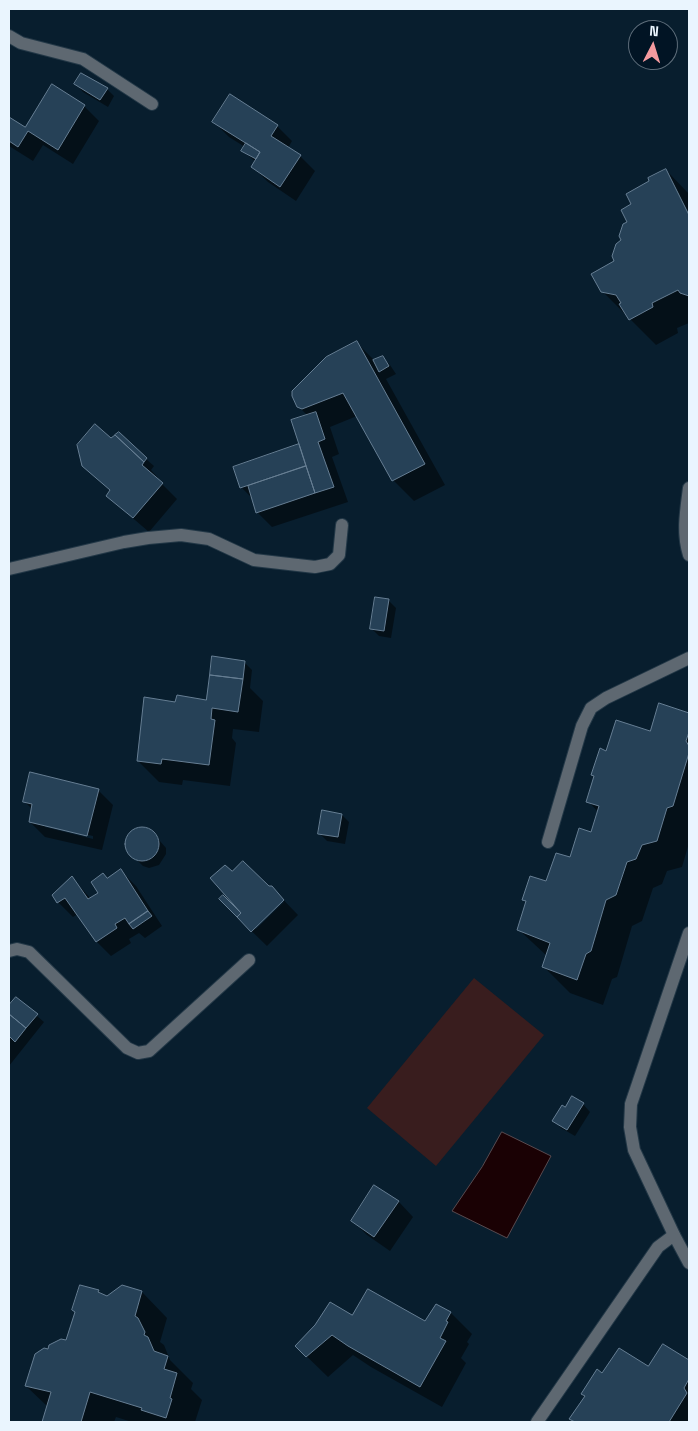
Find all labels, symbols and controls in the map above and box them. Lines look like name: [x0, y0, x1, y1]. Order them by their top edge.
north arrow: [628, 20, 678, 70]
text: N: [649, 22, 660, 40]

